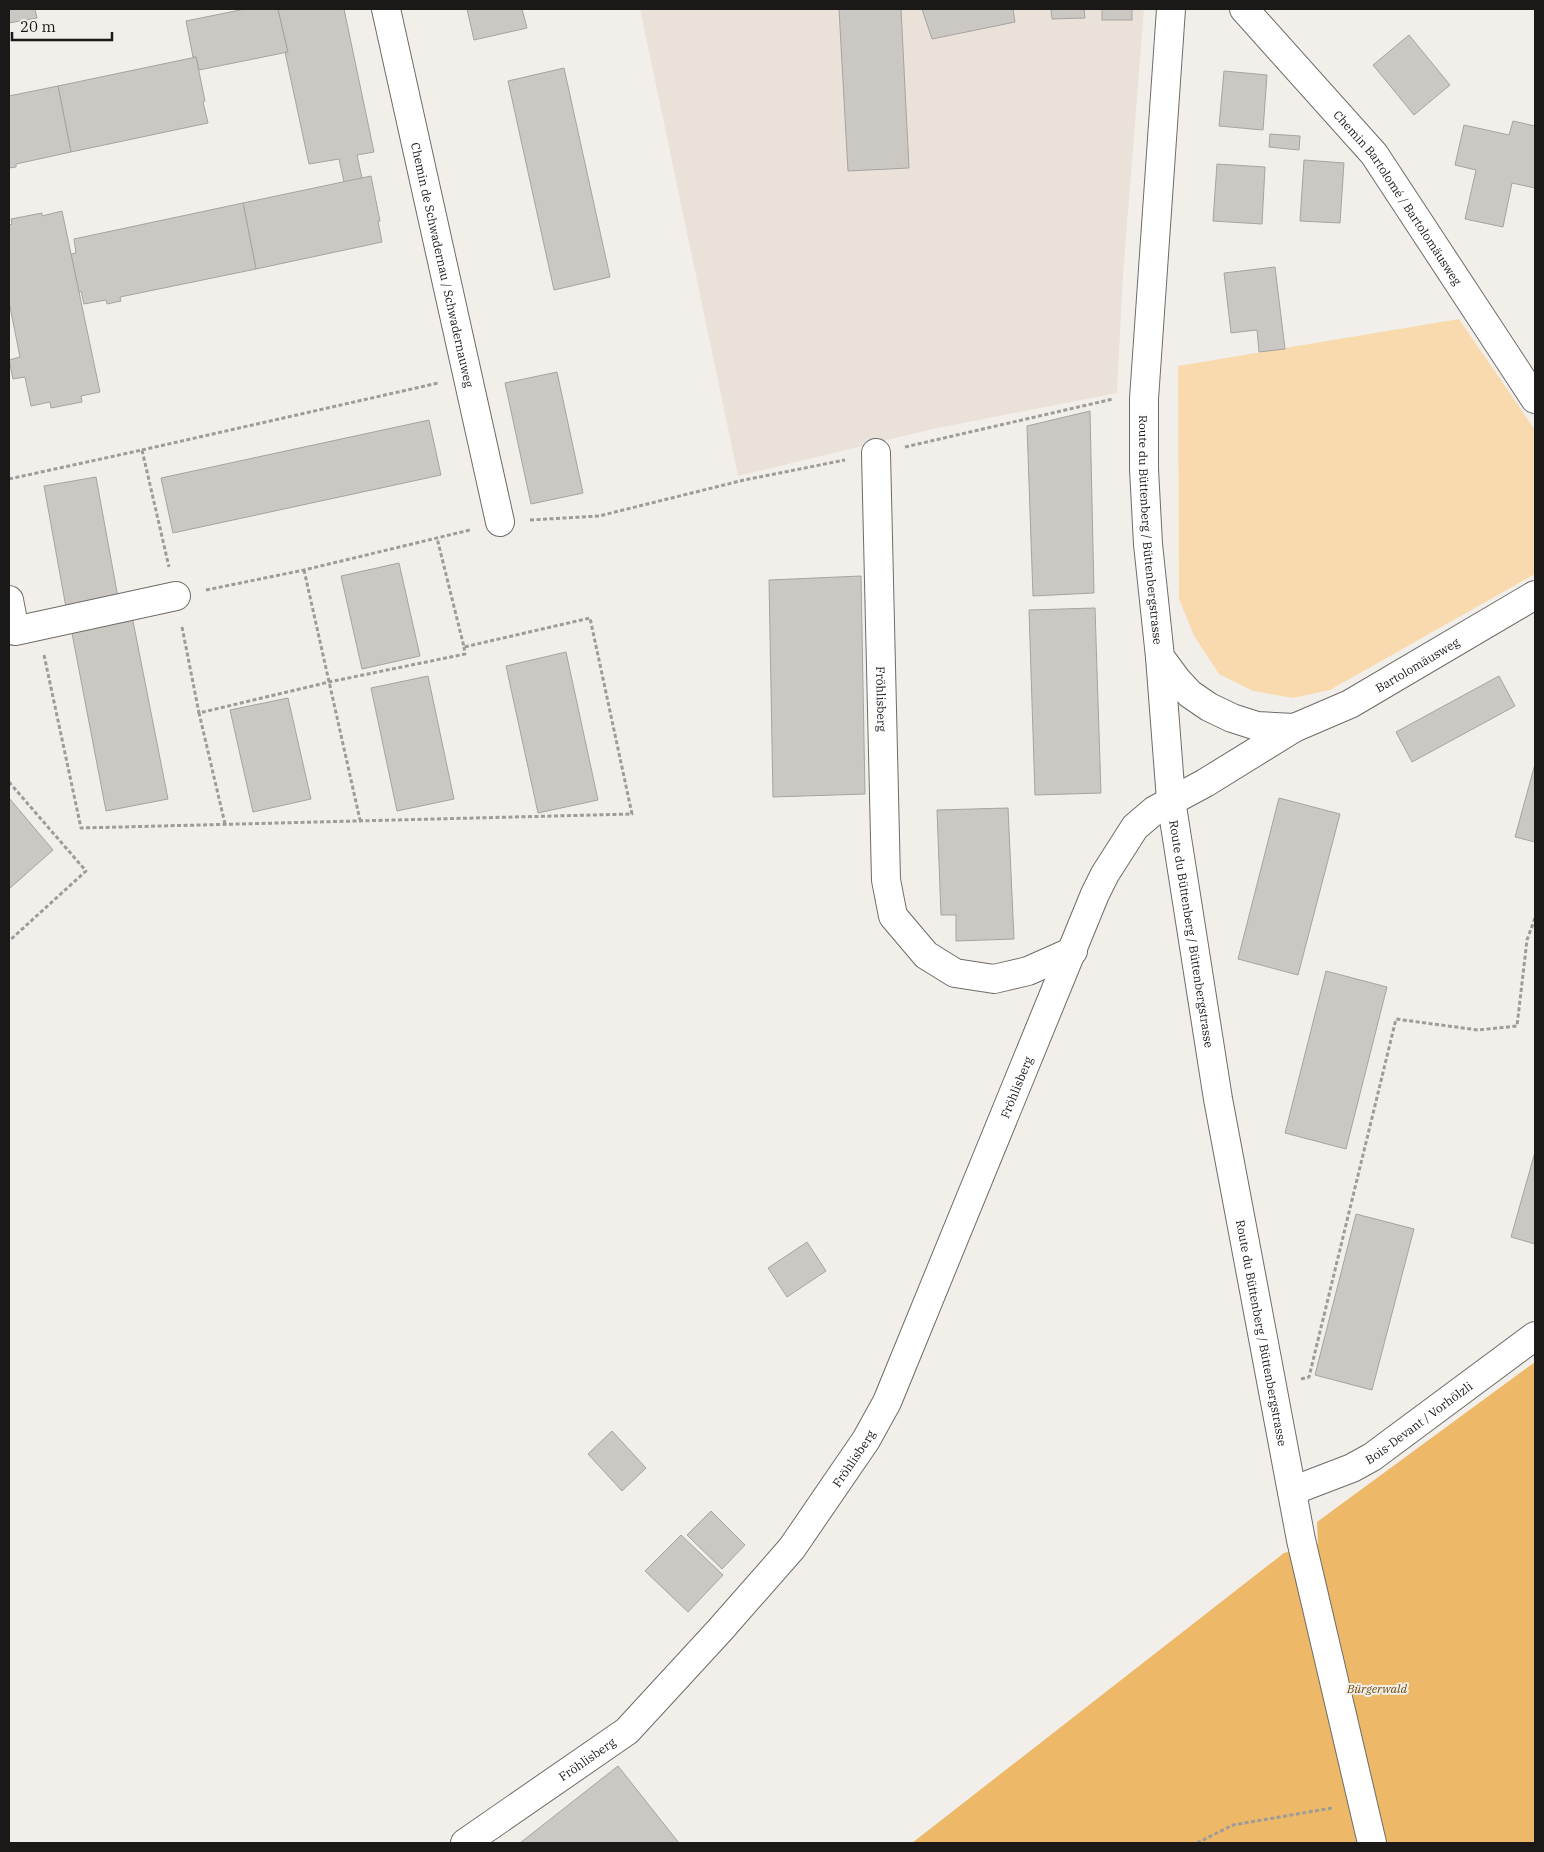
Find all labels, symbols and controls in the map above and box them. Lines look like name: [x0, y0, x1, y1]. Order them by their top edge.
scale bar: [12, 10, 112, 42]
text: 20 m: [20, 17, 56, 36]
street label: Chemin Bartolomé / Bartolomäusweg: [1331, 107, 1466, 288]
street label: Chemin de Schwadernau / Schwadernauweg: [408, 141, 477, 389]
street label: Route du Büttenberg / Büttenbergstrasse: [1136, 415, 1166, 645]
street label: Bartolomäusweg: [1372, 634, 1462, 695]
street label: Fröhlisberg: [873, 666, 890, 732]
street label: Route du Büttenberg / Büttenbergstrasse: [1167, 819, 1217, 1049]
street label: Fröhlisberg: [997, 1053, 1036, 1120]
street label: Route du Büttenberg / Büttenbergstrasse: [1233, 1218, 1291, 1447]
street label: Bois-Devant / Vorhölzli: [1362, 1378, 1475, 1467]
street label: Fröhlisberg: [829, 1427, 878, 1490]
park label: Bürgerwald: [1346, 1681, 1407, 1696]
street label: Fröhlisberg: [555, 1734, 618, 1784]

